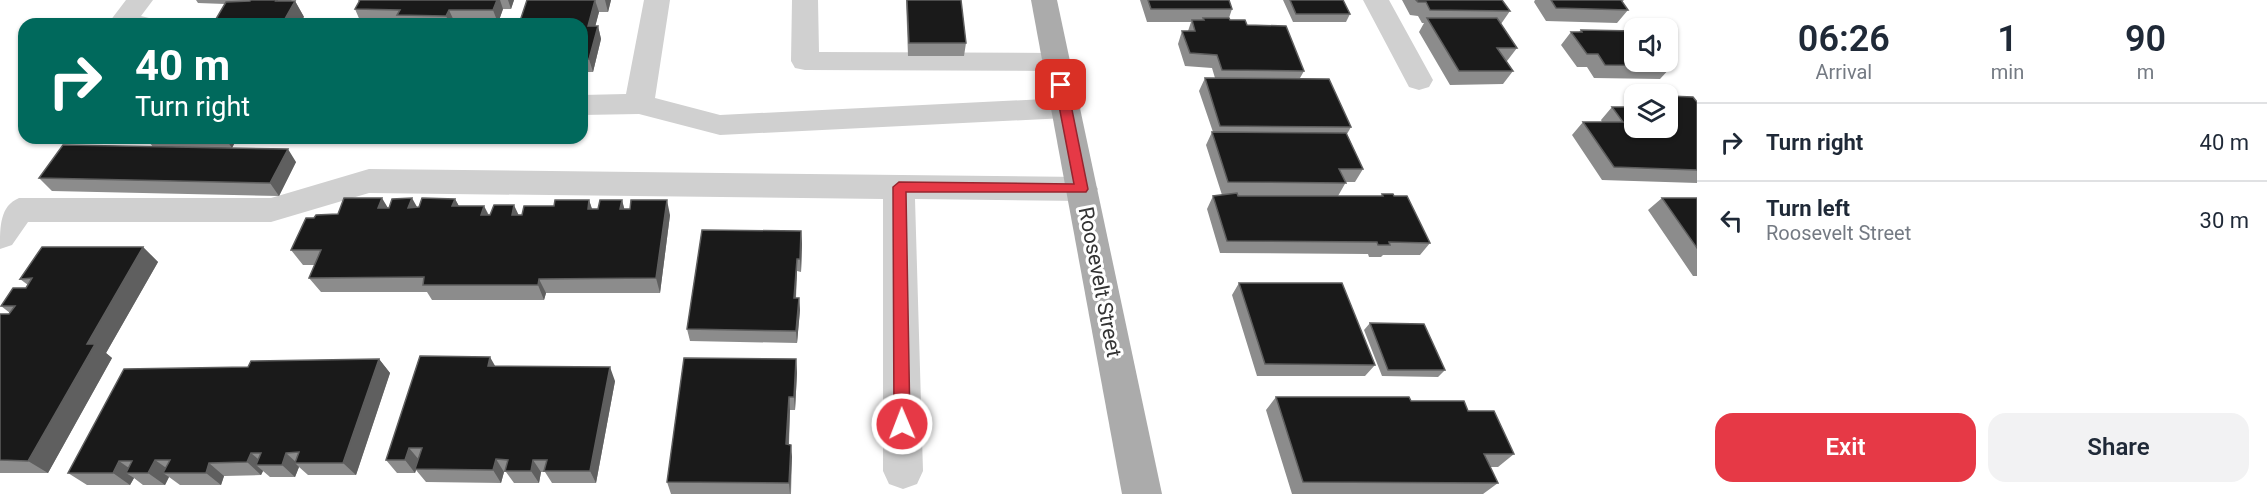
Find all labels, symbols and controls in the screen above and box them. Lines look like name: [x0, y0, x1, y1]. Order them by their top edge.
map controls: [1624, 18, 1678, 138]
button: sound: [1624, 18, 1678, 72]
text: 06:26: [1798, 18, 1890, 60]
text: 1: [1997, 18, 2018, 60]
text: 90: [2125, 18, 2166, 60]
text: 40 m: [135, 41, 230, 90]
icon: right: [36, 42, 114, 120]
pin: [1035, 59, 1086, 110]
text: Arrival: [1815, 60, 1872, 84]
text: min: [1991, 60, 2024, 84]
text: m: [2137, 60, 2154, 84]
icon: arrive: [1044, 68, 1077, 101]
button: layers: [1624, 84, 1678, 138]
text: Turn right: [135, 91, 250, 123]
icon: right: [1715, 126, 1748, 159]
text: Turn right: [1766, 130, 1863, 155]
text: 40 m: [2200, 130, 2249, 155]
text: Turn left: [1766, 196, 1850, 221]
icon: left: [1715, 204, 1748, 237]
street label: Roosevelt Street: [1074, 205, 1126, 359]
text: 30 m: [2200, 208, 2249, 233]
text: Roosevelt Street: [1766, 221, 1911, 245]
position arrow: [870, 392, 934, 456]
button: Exit: [1715, 413, 1976, 482]
button: Share: [1988, 413, 2249, 482]

